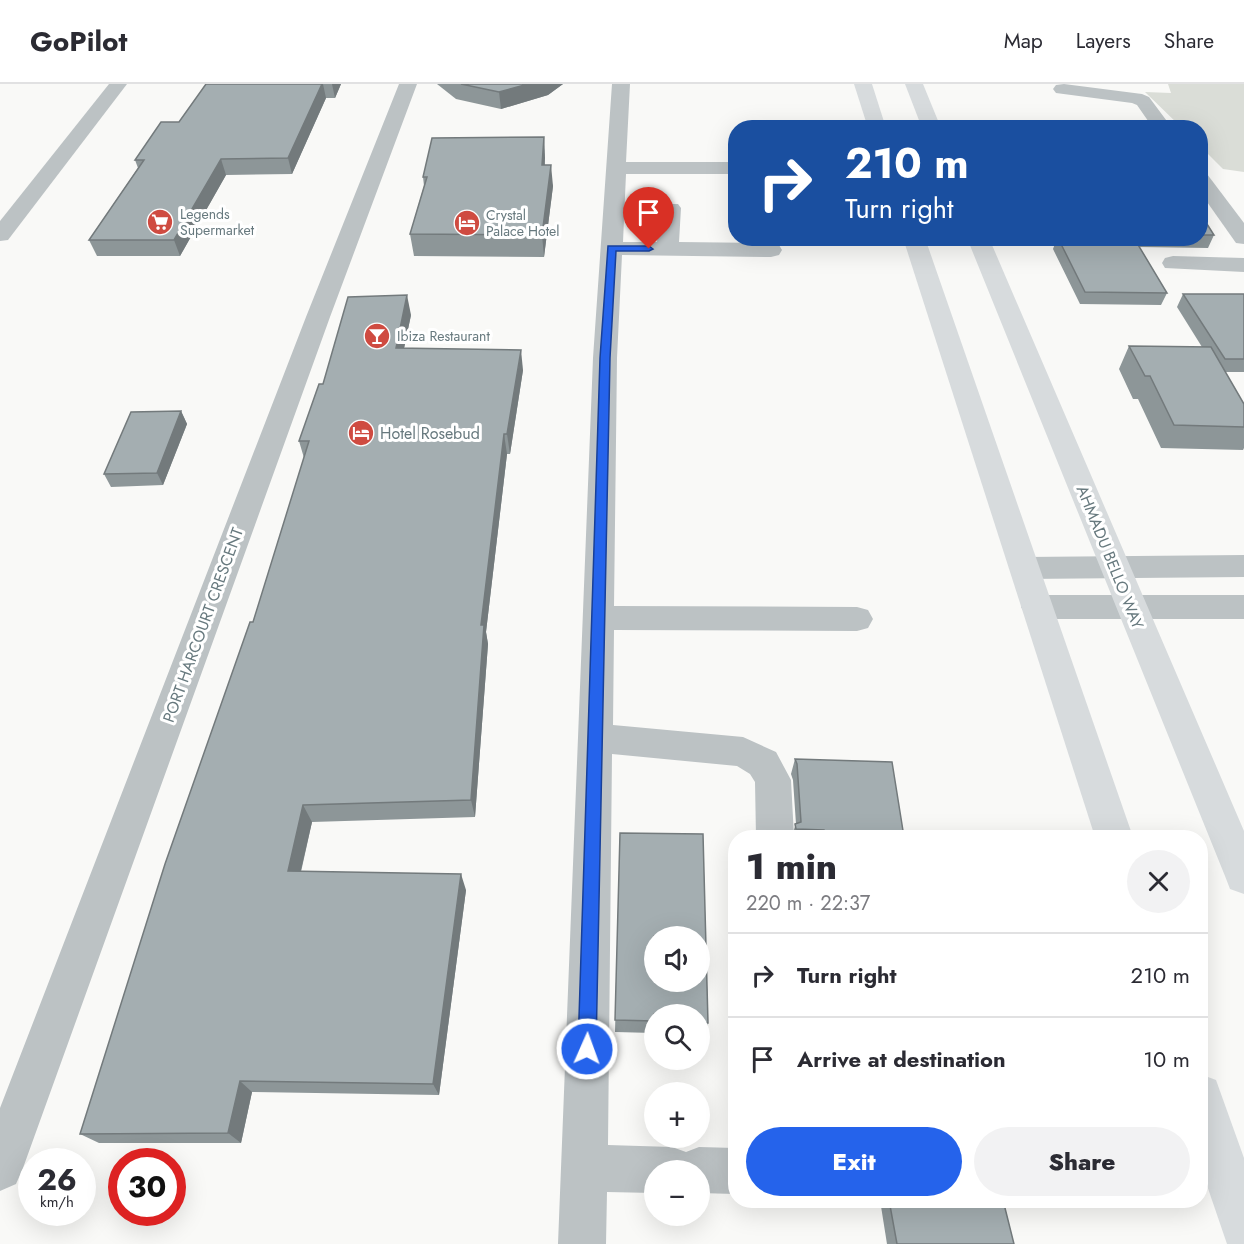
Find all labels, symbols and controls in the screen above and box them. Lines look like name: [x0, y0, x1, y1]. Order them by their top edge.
text: GoPilot: [30, 21, 127, 62]
text: Map: [1004, 26, 1043, 56]
text: Layers: [1076, 26, 1131, 56]
text: Share: [1164, 26, 1214, 56]
text: 210 m: [845, 133, 969, 194]
icon: right: [746, 144, 824, 222]
pin: [623, 187, 674, 249]
text: Turn right: [845, 189, 953, 228]
icon: arrive: [632, 196, 665, 229]
place label: Legends Supermarket: [180, 204, 255, 240]
place label: Crystal Palace Hotel: [486, 205, 560, 241]
supermarket icon: Legends Supermarket: [145, 207, 175, 237]
hotel icon: Crystal Palace Hotel: [452, 208, 482, 238]
bar icon: Ibiza Restaurant: [362, 321, 392, 351]
place label: Ibiza Restaurant: [397, 326, 490, 346]
hotel icon: Hotel Rosebud: [346, 418, 376, 448]
place label: Hotel Rosebud: [380, 422, 480, 445]
street label: AHMADU BELLO WAY: [1071, 482, 1149, 632]
street label: PORT HARCOURT CRESCENT: [157, 524, 249, 725]
text: 1 min: [746, 840, 837, 892]
button: close: [1127, 850, 1190, 913]
text: 220 m · 22:37: [746, 889, 870, 918]
map controls: [644, 926, 710, 1226]
button: sound: [644, 926, 710, 992]
icon: right: [746, 959, 779, 992]
text: Turn right: [797, 959, 897, 991]
text: 210 m: [1131, 959, 1190, 991]
button: search: [644, 1004, 710, 1070]
position arrow: [555, 1017, 619, 1081]
icon: arrive: [746, 1043, 779, 1076]
text: Arrive at destination: [797, 1043, 1006, 1075]
text: 10 m: [1143, 1043, 1190, 1075]
button: +: [644, 1082, 710, 1148]
button: Exit: [746, 1127, 962, 1196]
button: Share: [974, 1127, 1190, 1196]
speed limit sign: 30: [108, 1148, 186, 1226]
text: 26: [37, 1158, 77, 1201]
button: −: [644, 1160, 710, 1226]
text: km/h: [40, 1191, 74, 1213]

